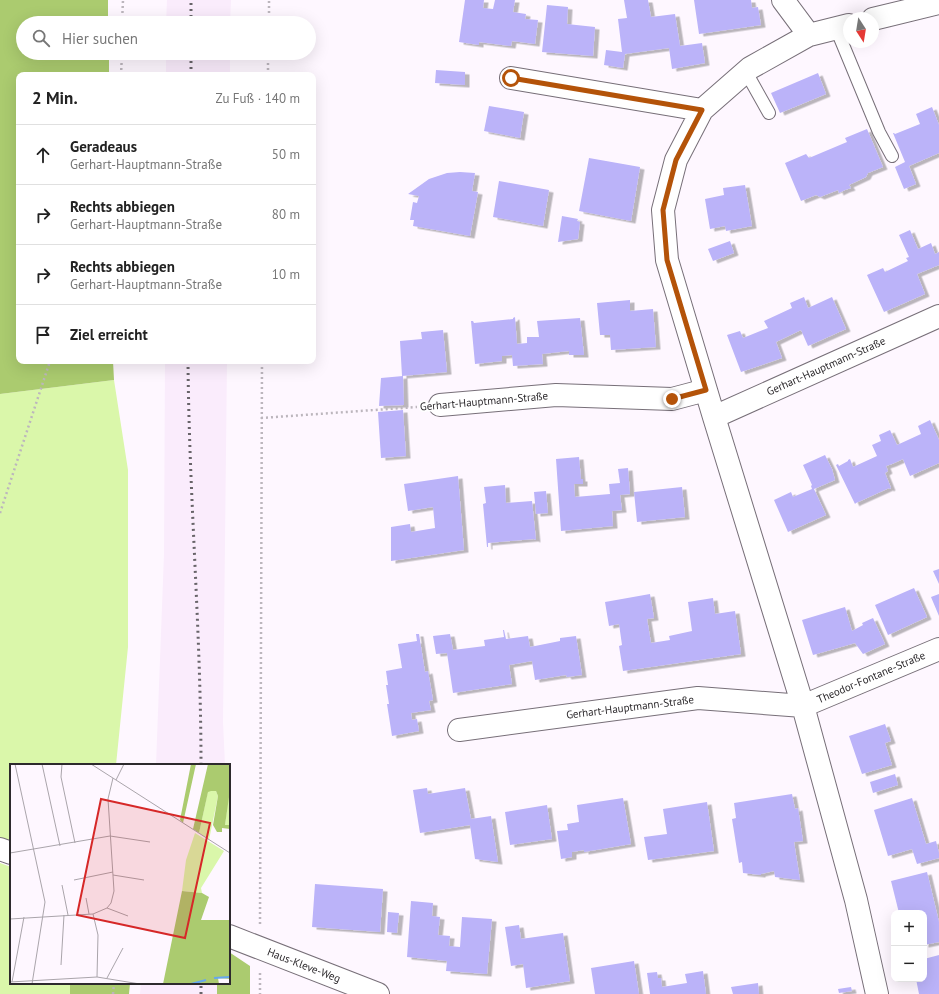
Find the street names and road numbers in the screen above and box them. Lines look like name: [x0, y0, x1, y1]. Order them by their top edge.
street label: Gerhart-Hauptmann-Straße: [764, 333, 888, 399]
street label: Gerhart-Hauptmann-Straße: [419, 388, 549, 414]
street label: Theodor-Fontane-Straße: [815, 648, 928, 706]
street label: Gerhart-Hauptmann-Straße: [565, 692, 695, 722]
street label: Haus-Kleve-Weg: [265, 945, 343, 985]

